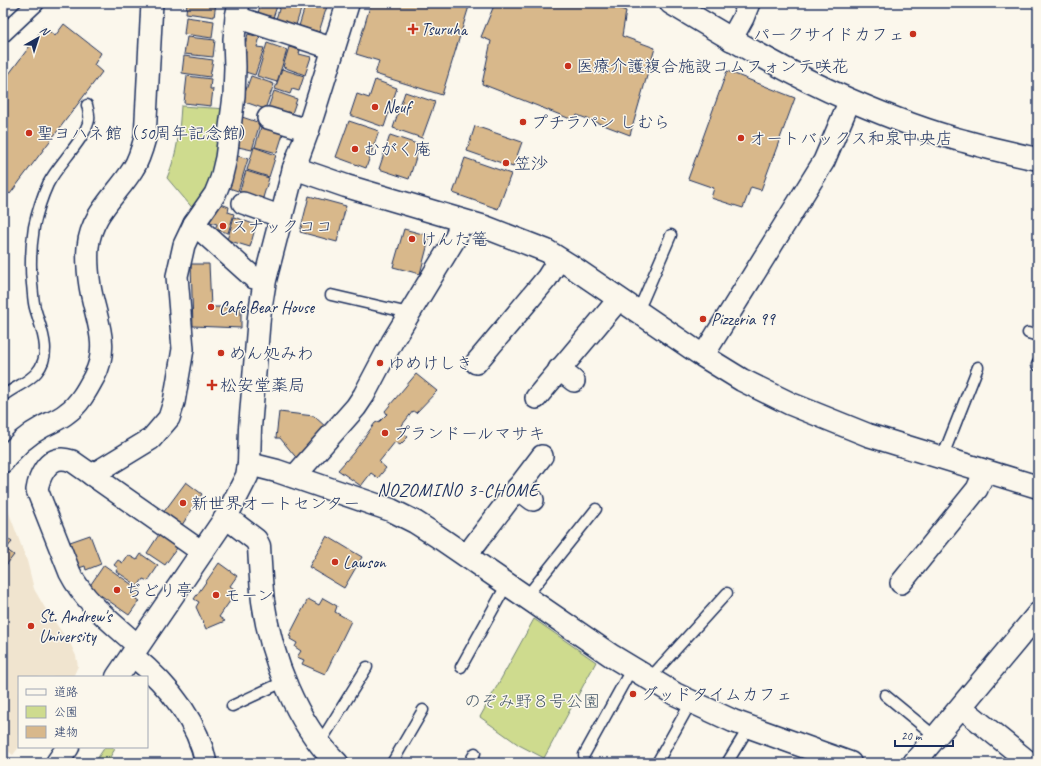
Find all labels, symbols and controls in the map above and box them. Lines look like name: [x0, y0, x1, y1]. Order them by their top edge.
north arrow: [18, 18, 58, 58]
place label: Tsuruha: [421, 19, 469, 40]
text: N: [37, 23, 53, 39]
marker: Tsuruha: [408, 24, 418, 34]
place label: パークサイドカフェ: [753, 24, 905, 45]
marker: パークサイドカフェ: [908, 29, 918, 39]
place label: 医療介護複合施設コムフォンテ咲花: [576, 56, 849, 77]
marker: 医療介護複合施設コムフォンテ咲花: [563, 61, 573, 71]
place label: Neuf: [383, 97, 414, 118]
marker: Neuf: [370, 102, 380, 112]
place label: プチラパン しむら: [531, 112, 670, 133]
marker: プチラパン しむら: [518, 117, 528, 127]
place label: 聖ヨハネ館（50周年記念館）: [37, 123, 256, 144]
marker: 聖ヨハネ館（50周年記念館）: [24, 128, 34, 138]
place label: オートバックス和泉中央店: [749, 128, 953, 149]
marker: オートバックス和泉中央店: [736, 133, 746, 143]
place label: むがく庵: [363, 139, 431, 160]
marker: むがく庵: [350, 144, 360, 154]
place label: 笠沙: [514, 153, 548, 174]
marker: 笠沙: [501, 158, 511, 168]
place label: スナックココ: [231, 216, 333, 237]
marker: スナックココ: [218, 221, 228, 231]
place label: けんた篭: [420, 229, 488, 250]
marker: けんた篭: [407, 234, 417, 244]
place label: Cafe Bear House: [219, 297, 316, 318]
marker: Cafe Bear House: [206, 302, 216, 312]
place label: Pizzeria 99: [711, 309, 776, 330]
marker: Pizzeria 99: [698, 314, 708, 324]
place label: めん処みわ: [229, 343, 314, 364]
marker: めん処みわ: [216, 348, 226, 358]
place label: ゆめけしき: [388, 353, 473, 374]
marker: ゆめけしき: [375, 358, 385, 368]
place label: 松安堂薬局: [220, 375, 305, 396]
marker: 松安堂薬局: [207, 380, 217, 390]
place label: プランドールマサキ: [393, 423, 545, 444]
marker: プランドールマサキ: [380, 428, 390, 438]
district label: NOZOMINO 3-CHOME: [377, 479, 540, 501]
place label: 新世界オートセンター: [191, 493, 360, 514]
marker: 新世界オートセンター: [178, 498, 188, 508]
place label: Lawson: [343, 552, 387, 573]
marker: Lawson: [330, 557, 340, 567]
place label: ぢどり亭: [125, 580, 193, 601]
marker: ぢどり亭: [112, 585, 122, 595]
place label: モーン: [224, 585, 274, 606]
marker: モーン: [211, 590, 221, 600]
place label: St. Andrew's University: [39, 606, 114, 647]
marker: St. Andrew's University: [26, 621, 36, 631]
legend: [18, 676, 148, 748]
text: 道路: [54, 684, 78, 700]
place label: グッドタイムカフェ: [641, 684, 793, 705]
marker: グッドタイムカフェ: [628, 689, 638, 699]
park label: のぞみ野８号公園: [464, 691, 600, 712]
text: 公園: [54, 704, 78, 720]
scale bar: [895, 722, 953, 748]
text: 建物: [54, 724, 78, 740]
text: 20 m: [901, 728, 923, 744]

